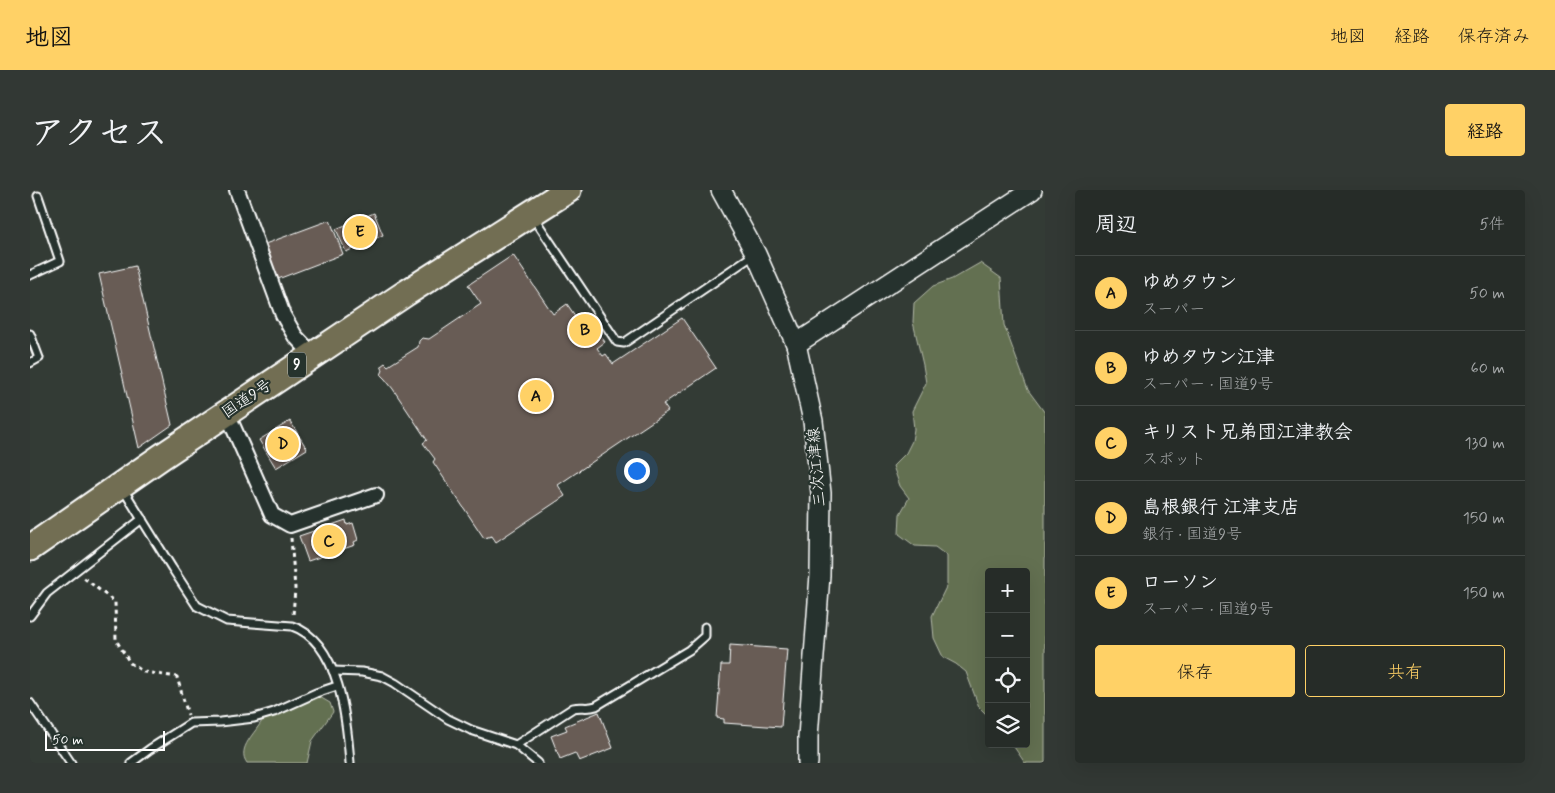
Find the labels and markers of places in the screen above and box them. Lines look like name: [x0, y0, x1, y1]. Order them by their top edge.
pin: E: [344, 213, 376, 251]
pin: B: [569, 311, 601, 349]
pin: A: [520, 377, 552, 415]
pin: D: [267, 425, 299, 463]
pin: C: [313, 522, 345, 560]

